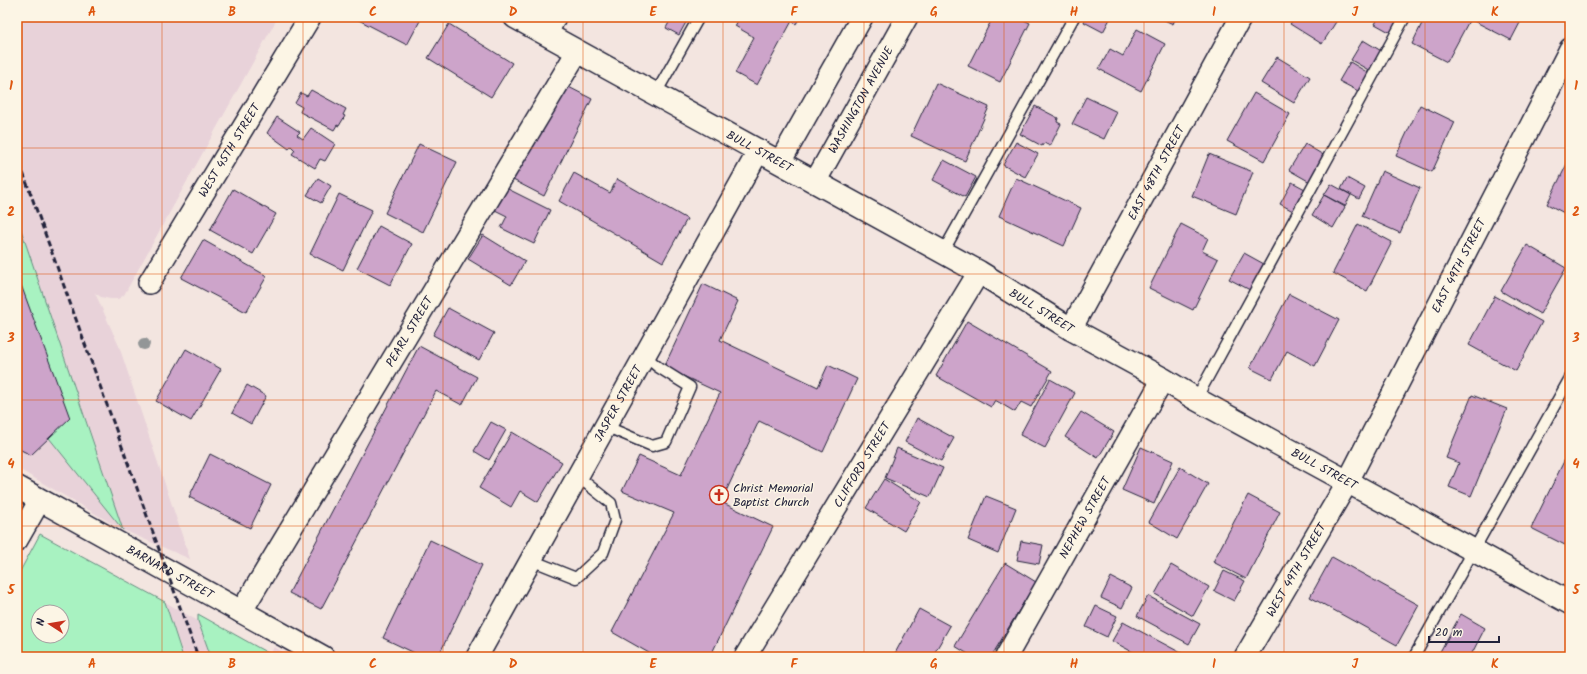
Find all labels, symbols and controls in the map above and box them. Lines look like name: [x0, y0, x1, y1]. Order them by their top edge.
text: A: [88, 2, 96, 23]
text: B: [228, 2, 236, 23]
text: C: [369, 2, 377, 23]
text: D: [509, 2, 518, 23]
text: E: [649, 2, 657, 23]
text: F: [790, 2, 798, 23]
text: G: [930, 2, 938, 23]
text: H: [1070, 2, 1079, 23]
text: I: [1212, 2, 1216, 23]
text: J: [1352, 2, 1359, 23]
text: K: [1491, 2, 1499, 23]
street label: WASHINGTON AVENUE: [824, 42, 899, 157]
text: 1: [9, 76, 13, 97]
text: 1: [1574, 76, 1578, 97]
street label: WEST 45TH STREET: [194, 99, 266, 201]
street label: EAST 48TH STREET: [1123, 121, 1191, 224]
street label: BULL STREET: [723, 126, 797, 178]
text: 2: [7, 202, 15, 223]
text: 2: [1572, 202, 1580, 223]
street label: EAST 49TH STREET: [1427, 214, 1492, 317]
street label: BULL STREET: [1005, 284, 1079, 339]
street label: PEARL STREET: [381, 292, 439, 371]
text: 3: [6, 328, 15, 349]
text: 3: [1571, 328, 1580, 349]
street label: JASPER STREET: [589, 361, 648, 446]
street label: CLIFFORD STREET: [829, 417, 896, 511]
street label: BULL STREET: [1287, 444, 1362, 496]
text: 4: [7, 454, 15, 475]
text: 4: [1572, 454, 1580, 475]
street label: NEPHEW STREET: [1054, 472, 1117, 562]
place label: Christ Memorial Baptist Church: [733, 479, 813, 512]
church icon: Christ Memorial Baptist Church: [708, 484, 730, 506]
street label: WEST 49TH STREET: [1261, 518, 1332, 621]
street label: BARNARD STREET: [123, 541, 218, 605]
text: 5: [7, 580, 16, 601]
text: 5: [1572, 580, 1581, 601]
north arrow: [30, 604, 70, 644]
text: N: [32, 617, 51, 627]
scale bar: [1429, 618, 1499, 644]
text: 20 m: [1435, 623, 1463, 642]
text: A: [88, 654, 96, 674]
text: B: [228, 654, 236, 674]
text: C: [369, 654, 377, 674]
text: D: [509, 654, 518, 674]
text: E: [649, 654, 657, 674]
text: F: [790, 654, 798, 674]
text: G: [930, 654, 938, 674]
text: H: [1070, 654, 1079, 674]
text: I: [1212, 654, 1216, 674]
text: J: [1352, 654, 1359, 674]
text: K: [1491, 654, 1499, 674]

